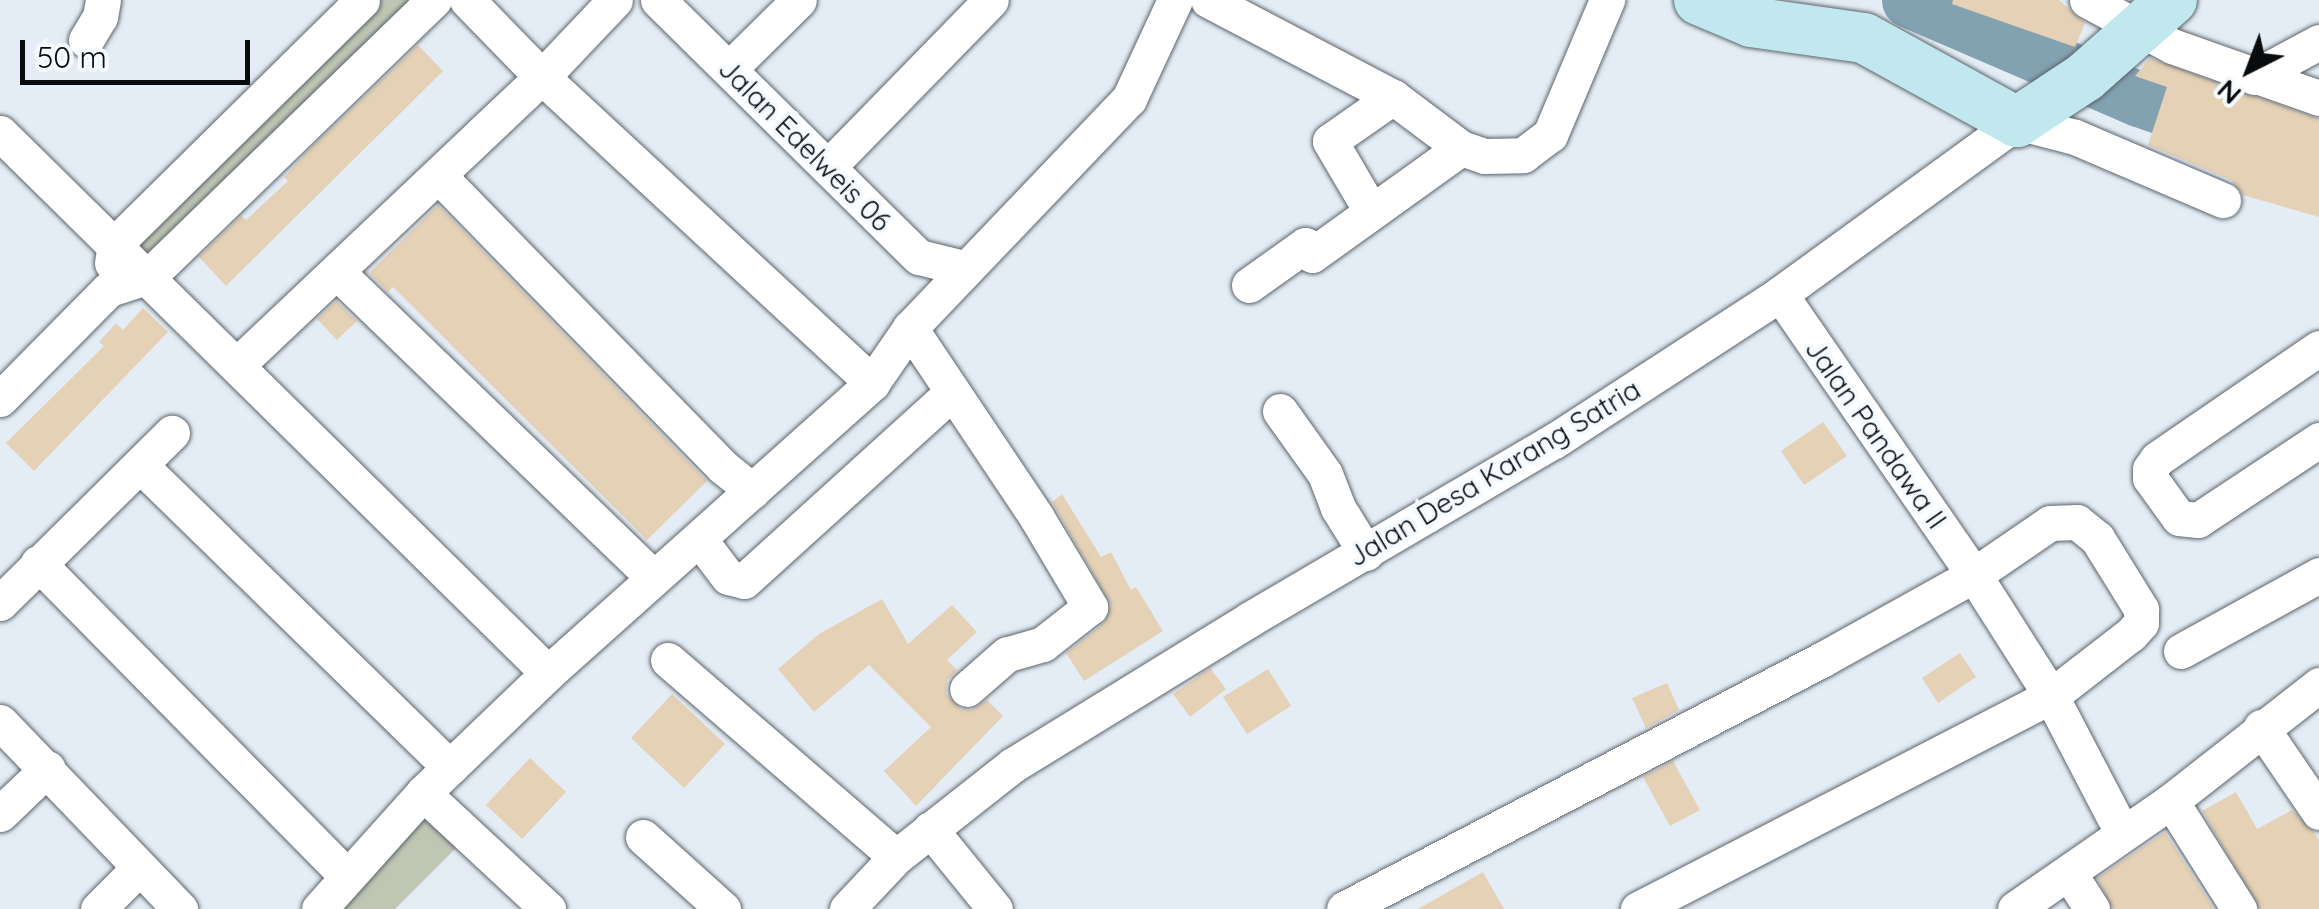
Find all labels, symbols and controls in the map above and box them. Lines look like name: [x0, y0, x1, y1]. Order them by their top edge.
scale bar: [25, 20, 255, 82]
north arrow: [2199, 20, 2299, 120]
text: 50 m: [37, 38, 107, 76]
street label: Jalan Edelweis 06: [712, 52, 898, 238]
text: N: [2209, 73, 2248, 113]
street label: Jalan Pandawa II: [1798, 333, 1954, 535]
street label: Jalan Desa Karang Satria: [1342, 372, 1646, 574]

